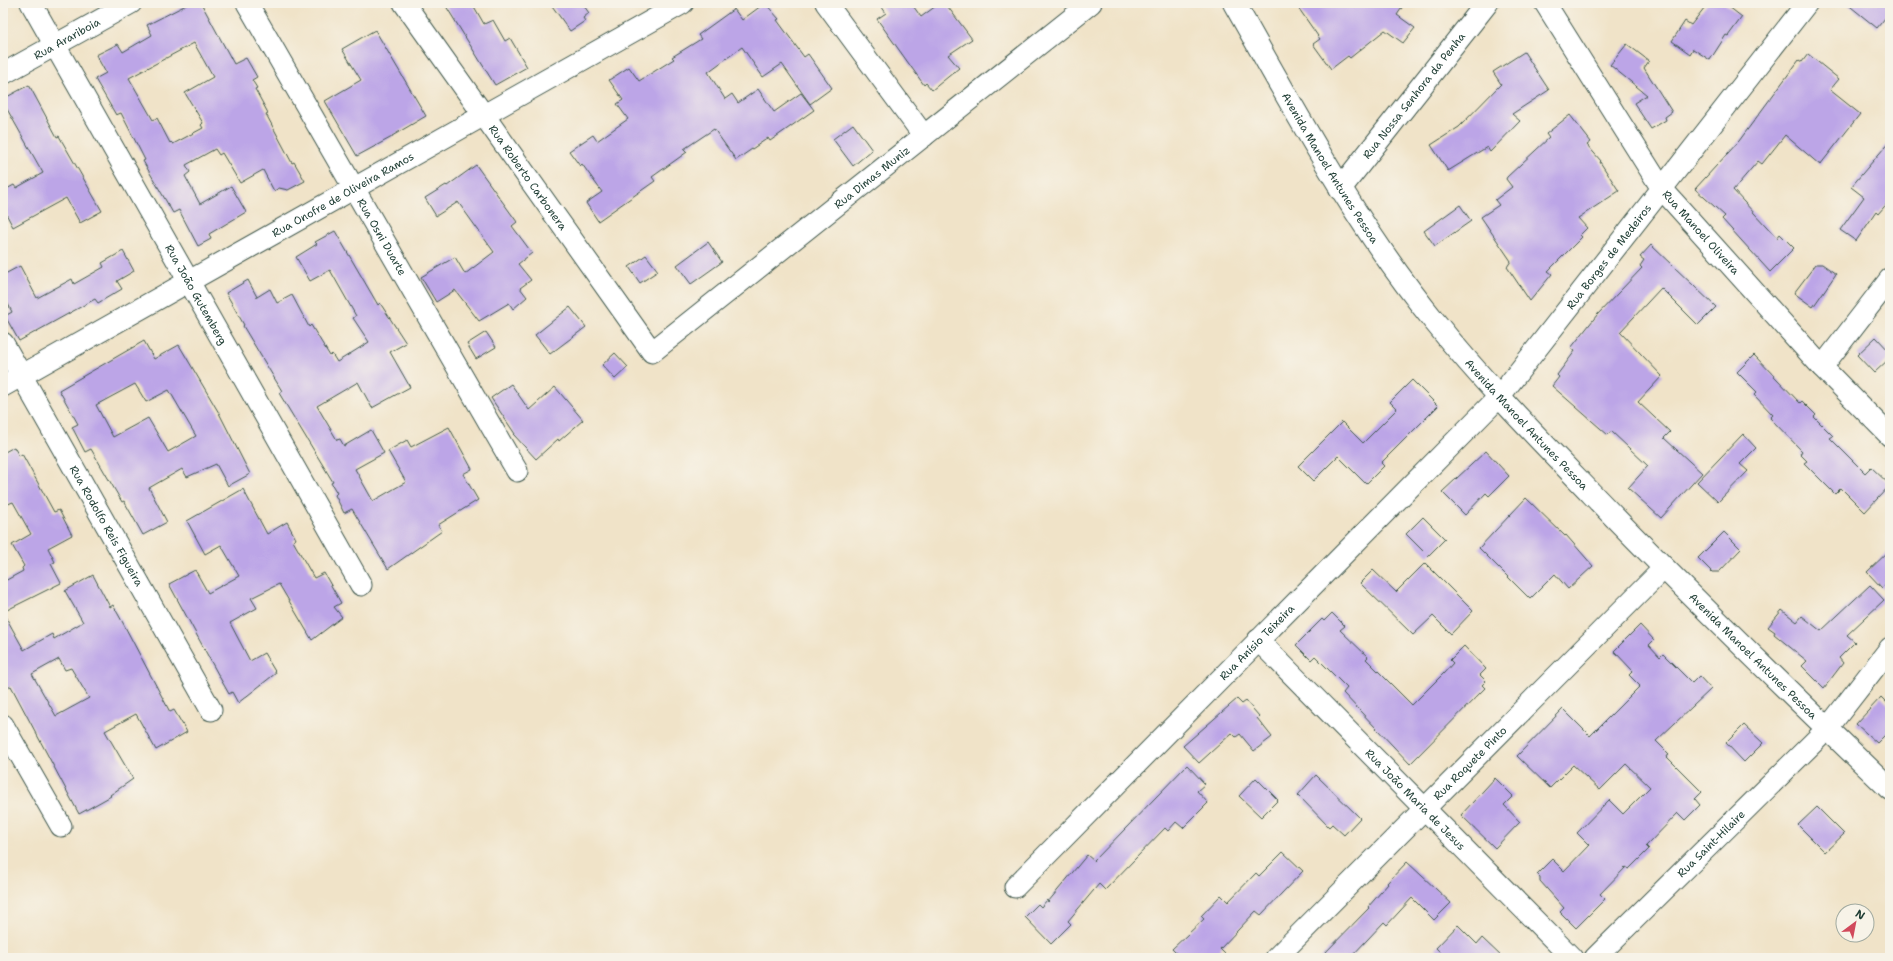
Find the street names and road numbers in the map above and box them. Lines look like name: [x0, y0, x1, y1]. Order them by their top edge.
street label: Rua Arariboia: [31, 14, 103, 63]
street label: Rua Nossa Senhora da Penha: [1359, 29, 1469, 162]
street label: Avenida Manoel Antunes Pessoa: [1279, 90, 1382, 246]
street label: Rua Roberto Carbonera: [485, 122, 571, 233]
street label: Rua Dimas Muniz: [831, 142, 913, 212]
street label: Rua Onofre de Oliveira Ramos: [269, 149, 416, 241]
street label: Rua Manoel Oliveira: [1659, 187, 1743, 278]
street label: Rua Osni Duarte: [354, 196, 410, 278]
street label: Rua Borges de Medeiros: [1563, 201, 1655, 312]
street label: Rua João Gutemberg: [162, 241, 231, 348]
street label: Avenida Manoel Antunes Pessoa: [1462, 356, 1592, 493]
street label: Rua Rodolfo Reis Figueira: [66, 463, 147, 589]
street label: Avenida Manoel Antunes Pessoa: [1686, 590, 1821, 722]
street label: Rua Anísio Teixeira: [1216, 601, 1298, 683]
street label: Rua Roquete Pinto: [1430, 723, 1510, 803]
street label: Rua João Maria de Jesus: [1362, 746, 1469, 853]
street label: Rua Saint-Hilaire: [1674, 807, 1748, 880]

